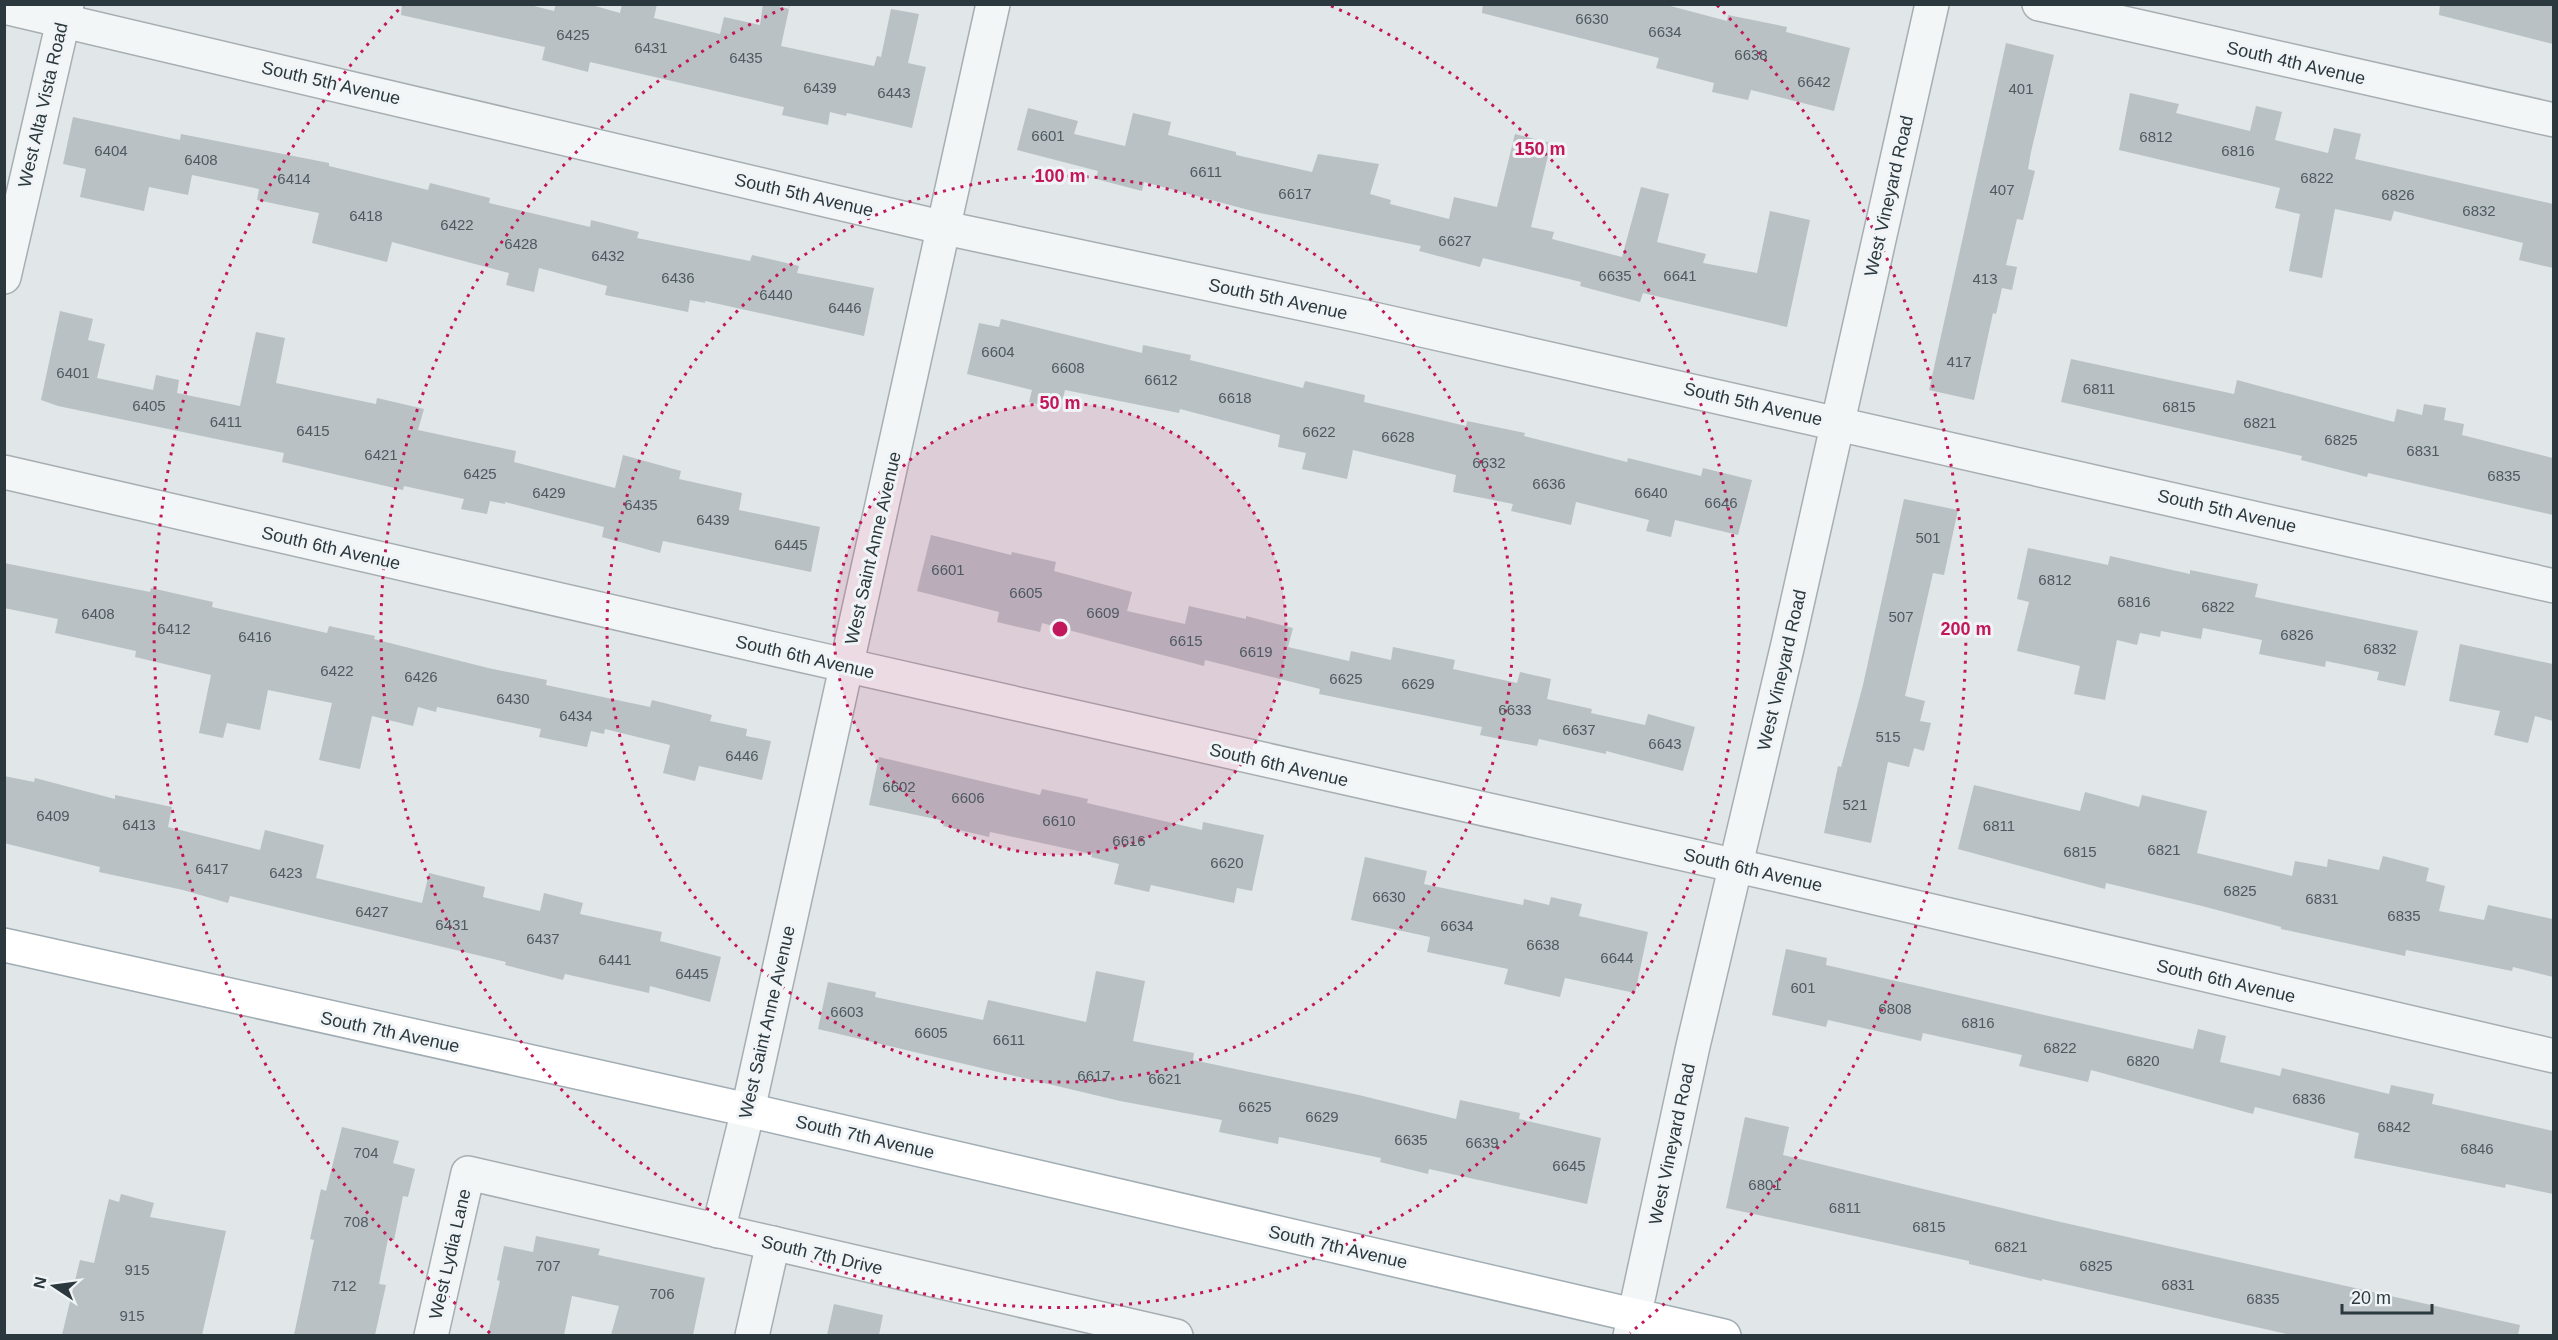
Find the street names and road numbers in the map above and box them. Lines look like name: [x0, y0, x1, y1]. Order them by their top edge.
street label: West Alta Vista Road: [14, 21, 72, 189]
street label: South 4th Avenue: [2225, 37, 2367, 89]
street label: South 5th Avenue: [260, 57, 402, 109]
street label: West Vineyard Road: [1861, 114, 1917, 278]
street label: South 5th Avenue: [733, 169, 875, 221]
street label: South 5th Avenue: [1207, 274, 1349, 324]
street label: South 5th Avenue: [1682, 378, 1824, 430]
street label: West Saint Anne Avenue: [841, 450, 905, 646]
street label: South 5th Avenue: [2156, 485, 2298, 537]
street label: South 6th Avenue: [260, 522, 402, 574]
street label: West Vineyard Road: [1754, 588, 1810, 752]
street label: South 6th Avenue: [734, 631, 876, 683]
street label: South 6th Avenue: [1208, 739, 1350, 791]
street label: South 6th Avenue: [1682, 844, 1824, 896]
street label: West Saint Anne Avenue: [735, 924, 799, 1120]
street label: South 6th Avenue: [2155, 955, 2297, 1007]
street label: South 7th Avenue: [319, 1007, 461, 1057]
street label: West Vineyard Road: [1645, 1061, 1699, 1227]
street label: South 7th Avenue: [794, 1111, 936, 1163]
street label: West Lydia Lane: [425, 1187, 475, 1321]
street label: South 7th Avenue: [1267, 1221, 1409, 1273]
street label: South 7th Drive: [759, 1231, 885, 1279]

